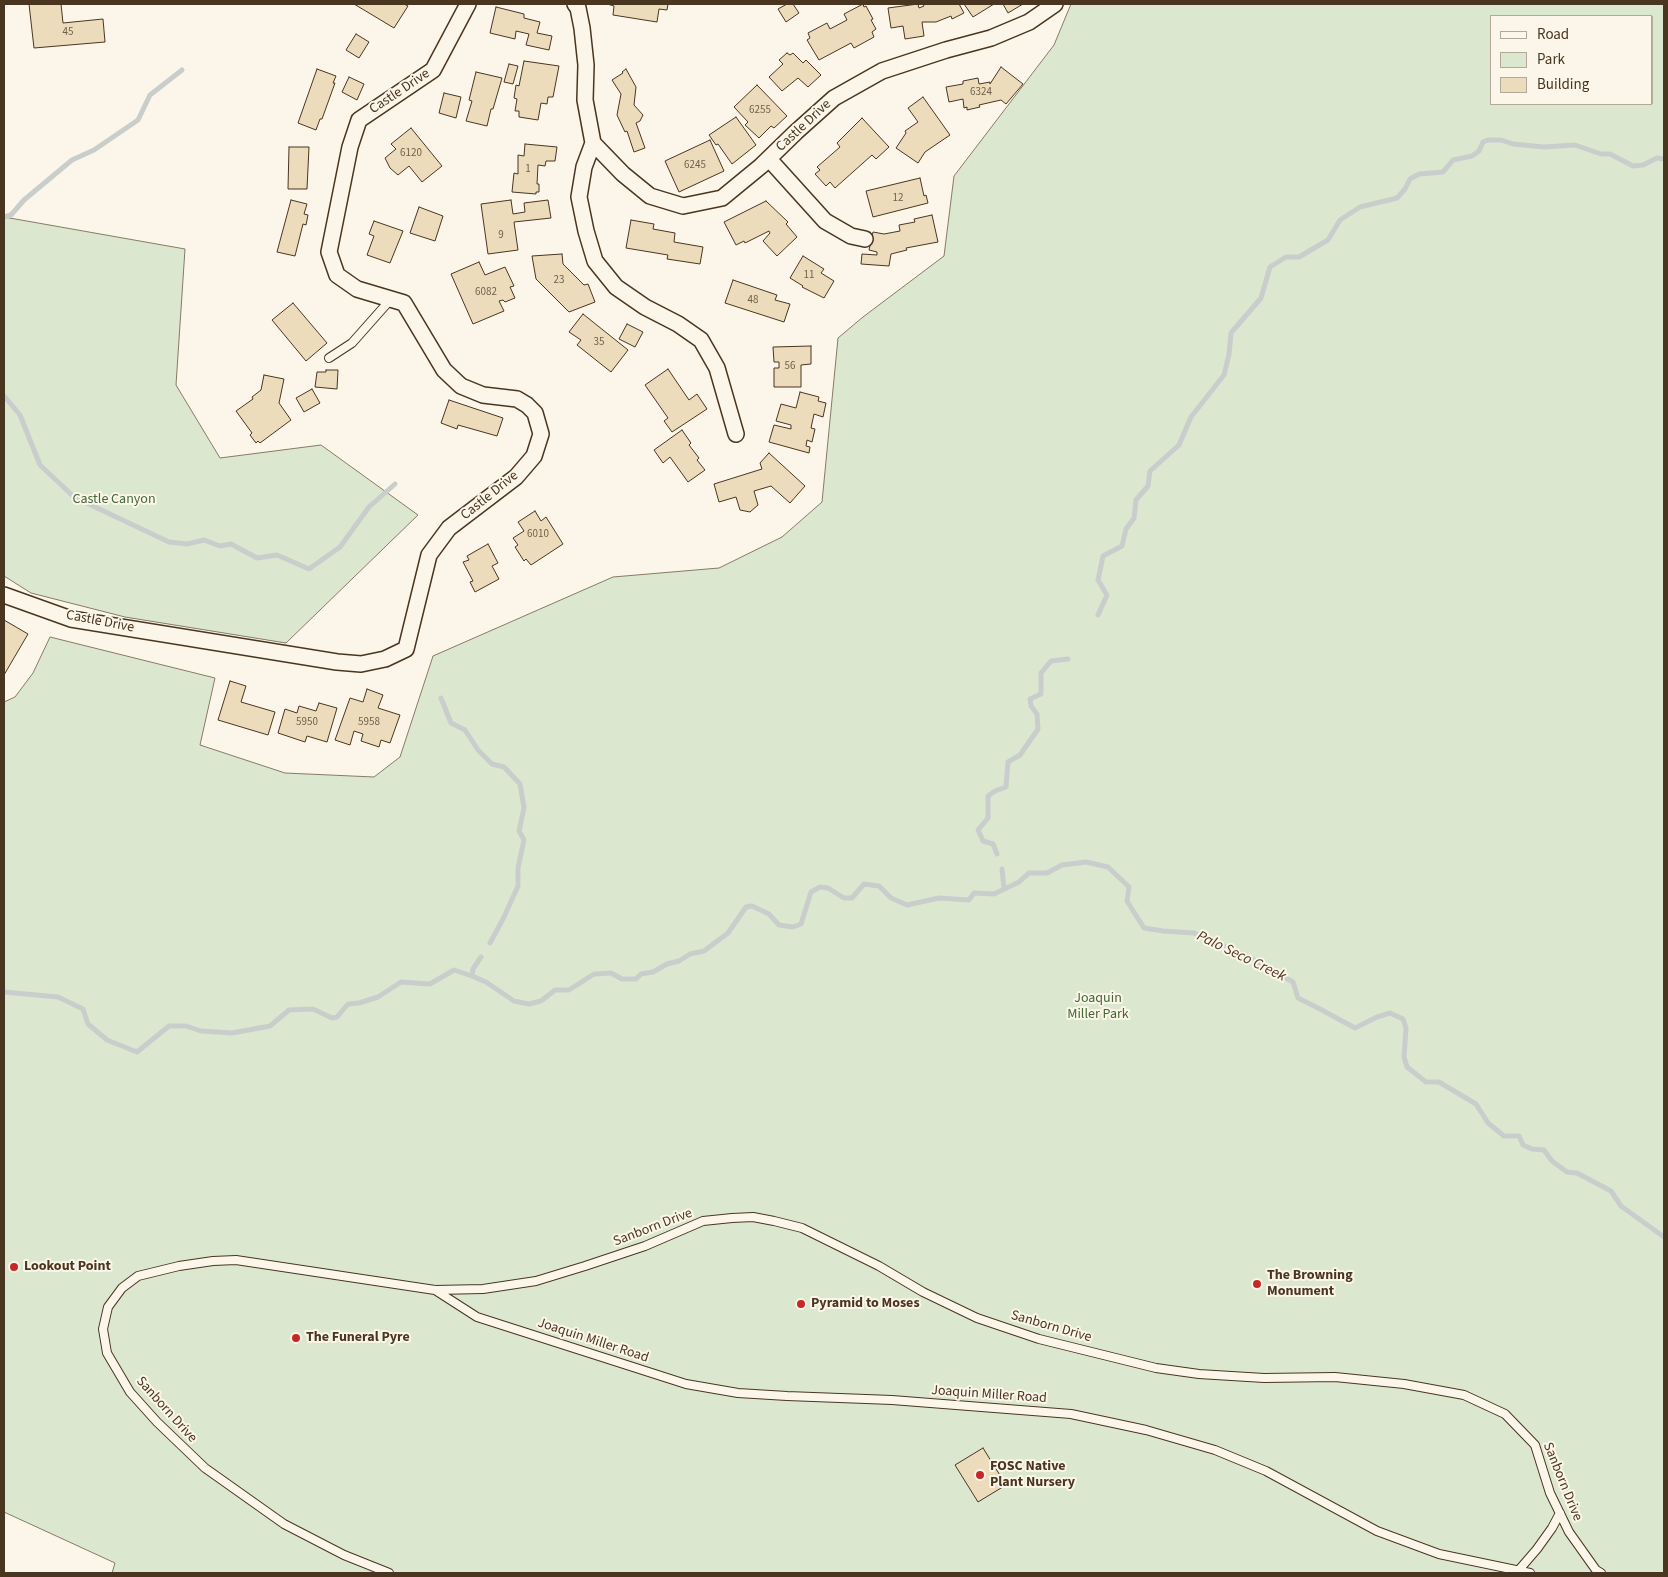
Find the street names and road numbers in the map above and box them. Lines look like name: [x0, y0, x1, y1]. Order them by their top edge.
street label: Castle Drive: [367, 66, 433, 118]
street label: Castle Drive: [773, 96, 835, 156]
street label: Castle Drive: [458, 468, 522, 524]
street label: Castle Drive: [65, 607, 135, 637]
street label: Sanborn Drive: [611, 1205, 695, 1251]
street label: Sanborn Drive: [1009, 1307, 1093, 1347]
street label: Joaquin Miller Road: [535, 1315, 651, 1367]
street label: Sanborn Drive: [132, 1373, 200, 1447]
street label: Joaquin Miller Road: [931, 1383, 1047, 1407]
street label: Sanborn Drive: [1539, 1440, 1585, 1524]

